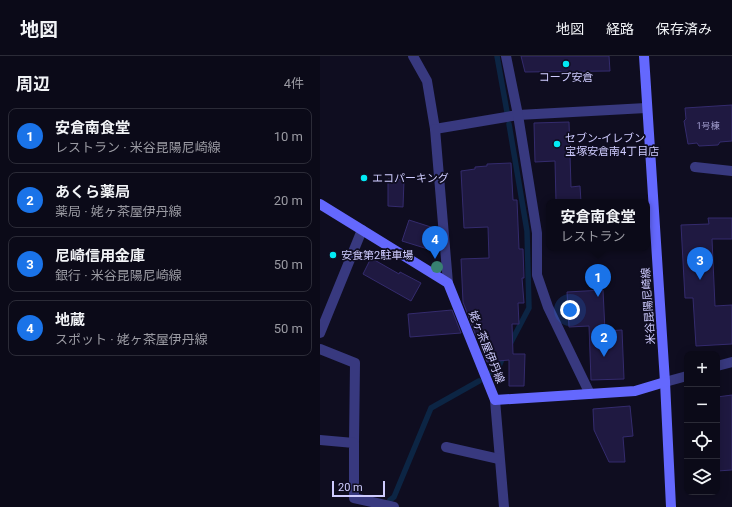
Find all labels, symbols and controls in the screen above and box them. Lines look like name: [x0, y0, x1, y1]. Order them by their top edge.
text: 地図: [20, 18, 58, 41]
text: 地図: [556, 21, 584, 37]
text: 経路: [606, 21, 634, 37]
text: 保存済み: [656, 21, 712, 37]
marker: コープ安倉: [561, 59, 571, 69]
place label: コープ安倉: [539, 71, 593, 84]
text: 周辺: [16, 74, 50, 94]
text: 4件: [284, 76, 304, 91]
text: 安倉南食堂: [55, 119, 130, 137]
house number: 1号棟: [696, 120, 721, 131]
text: 1: [26, 129, 34, 144]
text: 10 m: [274, 129, 303, 144]
place label: セブン-イレブン 宝塚安倉南4丁目店: [565, 132, 659, 158]
marker: セブン-イレブン 宝塚安倉南4丁目店: [552, 139, 562, 149]
text: レストラン · 米谷昆陽尼崎線: [55, 140, 221, 155]
place label: エコパーキング: [372, 172, 449, 185]
marker: エコパーキング: [359, 173, 369, 183]
text: あくら薬局: [55, 183, 130, 201]
text: 2: [26, 193, 34, 208]
text: 20 m: [274, 193, 303, 208]
popup: [546, 199, 650, 251]
text: 薬局 · 姥ヶ茶屋伊丹線: [55, 204, 182, 219]
text: 安倉南食堂: [560, 208, 636, 226]
pin: 4: [422, 226, 448, 259]
text: レストラン: [560, 229, 626, 244]
text: 尼崎信用金庫: [55, 247, 145, 265]
pin: 3: [687, 247, 713, 280]
place label: 安食第2駐車場: [341, 249, 413, 262]
marker: 安食第2駐車場: [328, 250, 338, 260]
text: 3: [26, 257, 34, 272]
text: 50 m: [274, 257, 303, 272]
pin: 1: [585, 264, 611, 297]
street label: 米谷昆陽尼崎線: [639, 267, 658, 345]
text: 銀行 · 米谷昆陽尼崎線: [55, 268, 182, 283]
your location: [560, 300, 580, 320]
street label: 姥ヶ茶屋伊丹線: [466, 309, 507, 385]
text: 地蔵: [55, 311, 85, 329]
text: 4: [26, 321, 34, 336]
text: 50 m: [274, 321, 303, 336]
pin: 2: [591, 324, 617, 357]
text: スポット · 姥ヶ茶屋伊丹線: [55, 332, 208, 347]
map controls: [684, 351, 720, 495]
button: +: [684, 351, 720, 387]
button: −: [684, 387, 720, 423]
button: locate: [684, 423, 720, 459]
button: layers: [684, 459, 720, 495]
scale bar: [332, 479, 385, 498]
text: 20 m: [338, 481, 363, 494]

